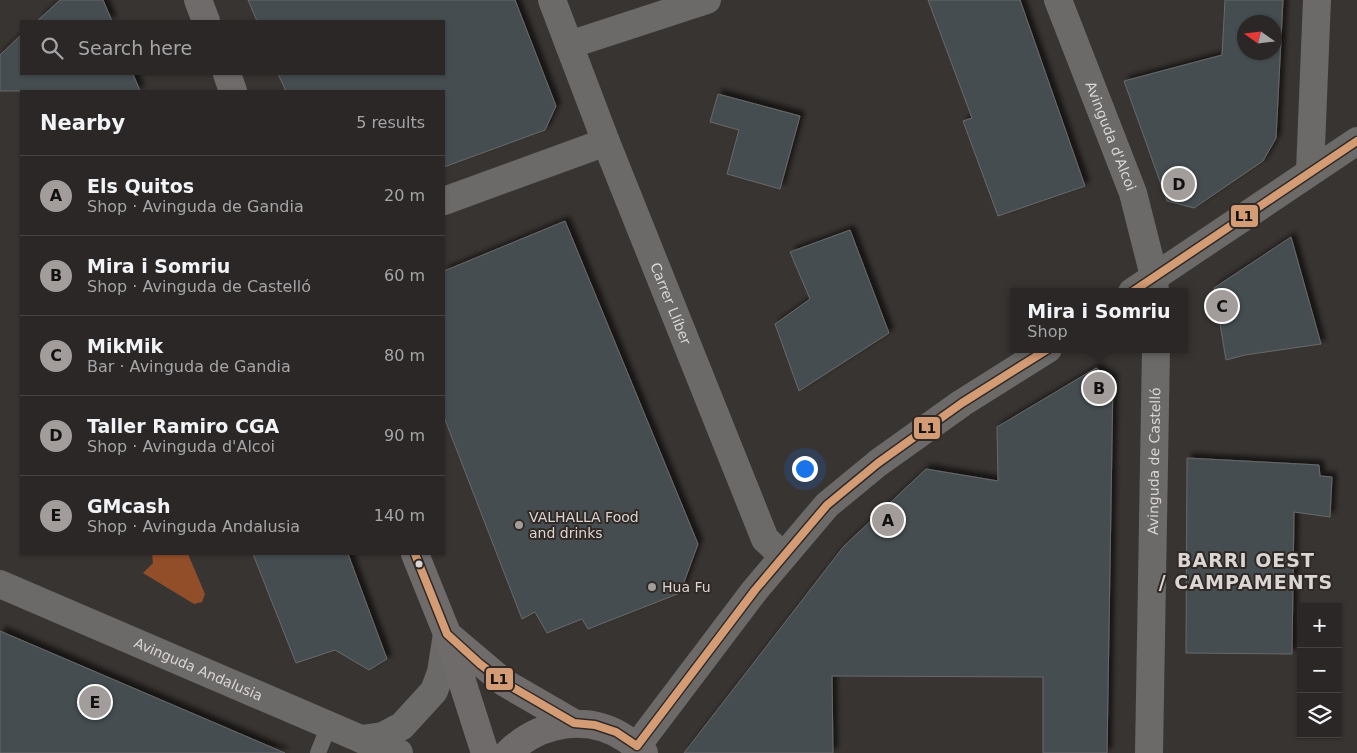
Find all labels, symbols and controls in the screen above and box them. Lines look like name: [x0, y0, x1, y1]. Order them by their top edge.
north arrow: [1237, 15, 1282, 60]
search box: [20, 20, 445, 75]
icon: search: [38, 34, 66, 62]
text: Search here: [78, 37, 192, 59]
street label: Avinguda d'Alcoi: [1082, 79, 1139, 193]
text: Nearby: [40, 111, 125, 135]
text: 5 results: [356, 113, 425, 132]
pin: D: [1163, 165, 1195, 203]
text: Els Quitos: [87, 175, 194, 197]
text: A: [50, 186, 62, 205]
text: 20 m: [384, 186, 425, 205]
text: Shop · Avinguda de Gandia: [87, 197, 304, 216]
line badge: L1: [1230, 204, 1259, 228]
text: L1: [1235, 208, 1253, 224]
text: Mira i Somriu: [87, 255, 230, 277]
street label: Carrer Llíber: [647, 260, 694, 347]
text: B: [50, 266, 62, 285]
text: 60 m: [384, 266, 425, 285]
text: Shop · Avinguda de Castelló: [87, 277, 311, 296]
pin: C: [1206, 287, 1238, 325]
popup: [1010, 288, 1188, 353]
text: Mira i Somriu: [1027, 300, 1171, 322]
text: Shop: [1027, 322, 1068, 341]
text: MikMik: [87, 335, 163, 357]
text: C: [50, 346, 62, 365]
text: 80 m: [384, 346, 425, 365]
text: Bar · Avinguda de Gandia: [87, 357, 291, 376]
pin: B: [1083, 369, 1115, 407]
street label: Avinguda de Castelló: [1145, 387, 1163, 535]
text: Taller Ramiro CGA: [87, 415, 279, 437]
line badge: L1: [913, 416, 941, 440]
text: L1: [918, 420, 936, 436]
text: D: [49, 426, 63, 445]
text: 90 m: [384, 426, 425, 445]
text: Shop · Avinguda d'Alcoi: [87, 437, 275, 456]
your location: [792, 456, 818, 482]
text: GMcash: [87, 495, 170, 517]
pin: A: [872, 501, 904, 539]
text: E: [51, 506, 61, 525]
text: 140 m: [374, 506, 425, 525]
place label: VALHALLA Food and drinks: [529, 509, 639, 541]
text: Shop · Avinguda Andalusia: [87, 517, 300, 536]
marker: VALHALLA Food and drinks: [513, 519, 525, 531]
district label: BARRI OEST / CAMPAMENTS: [1159, 549, 1333, 593]
unlabelled marker: [414, 559, 424, 569]
place label: Hua Fu: [662, 579, 711, 595]
marker: Hua Fu: [646, 581, 658, 593]
map controls: [1297, 603, 1342, 738]
button: +: [1297, 603, 1342, 648]
street label: Avinguda Andalusia: [132, 635, 265, 704]
button: −: [1297, 648, 1342, 693]
line badge: L1: [485, 667, 514, 691]
text: L1: [490, 671, 508, 687]
pin: E: [79, 683, 111, 721]
button: layers: [1297, 693, 1342, 738]

